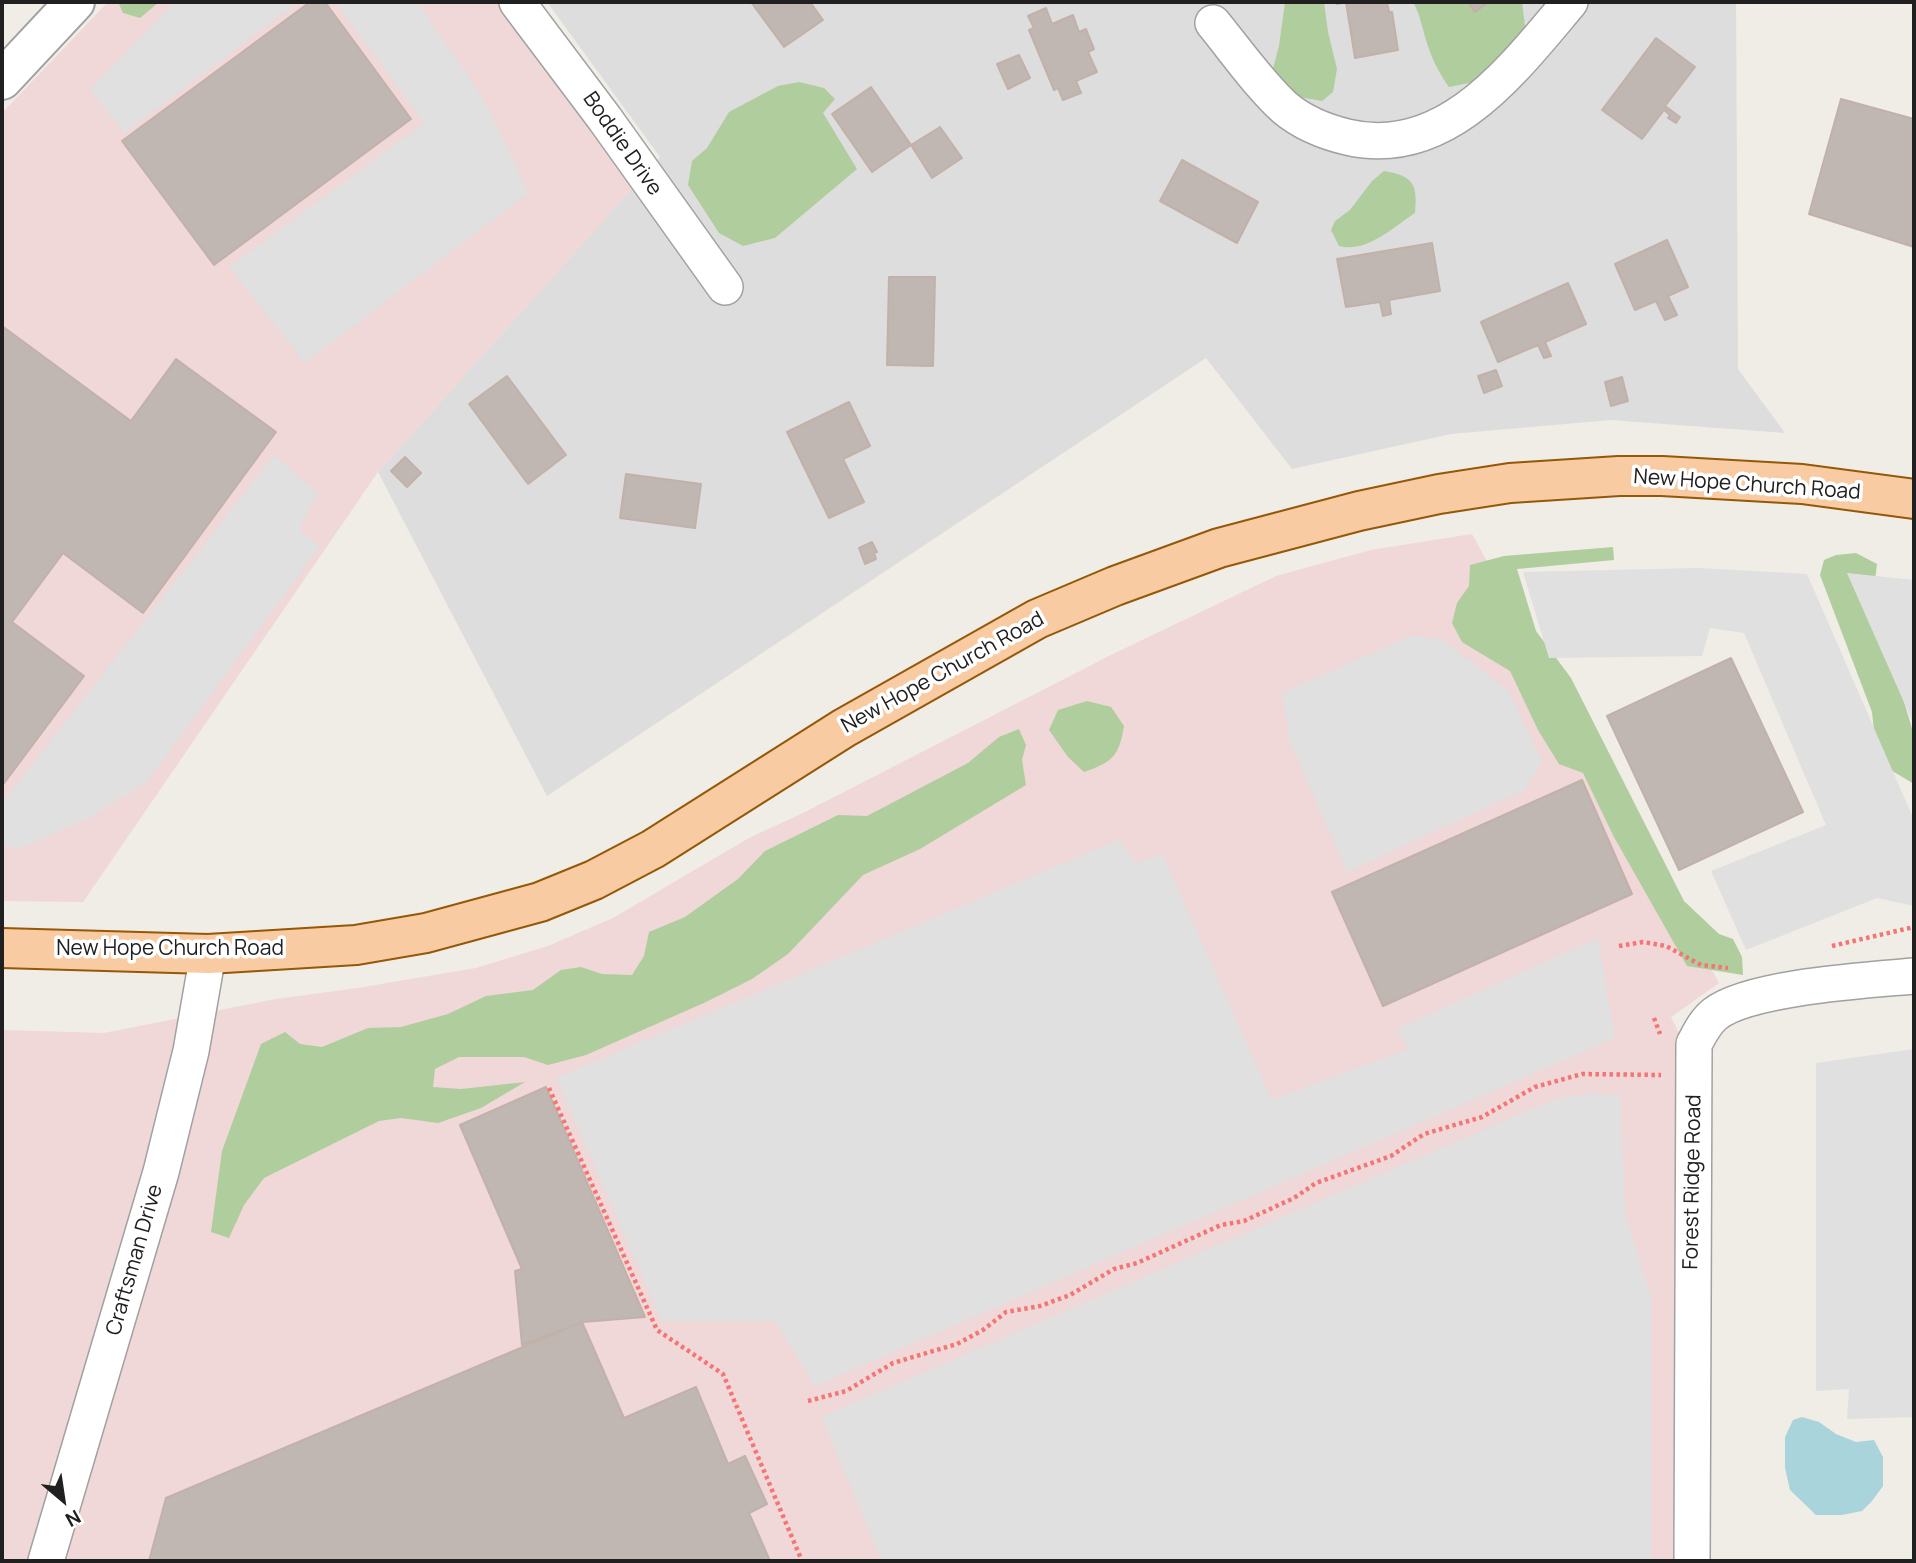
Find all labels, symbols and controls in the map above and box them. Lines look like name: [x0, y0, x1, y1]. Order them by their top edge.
street label: Boddie Drive: [577, 87, 667, 201]
street label: New Hope Church Road: [1633, 464, 1861, 506]
street label: New Hope Church Road: [837, 607, 1049, 739]
street label: New Hope Church Road: [56, 936, 284, 962]
street label: Forest Ridge Road: [1679, 1094, 1707, 1270]
street label: Craftsman Drive: [101, 1182, 169, 1338]
north arrow: [28, 1465, 98, 1535]
text: N: [61, 1504, 85, 1533]

